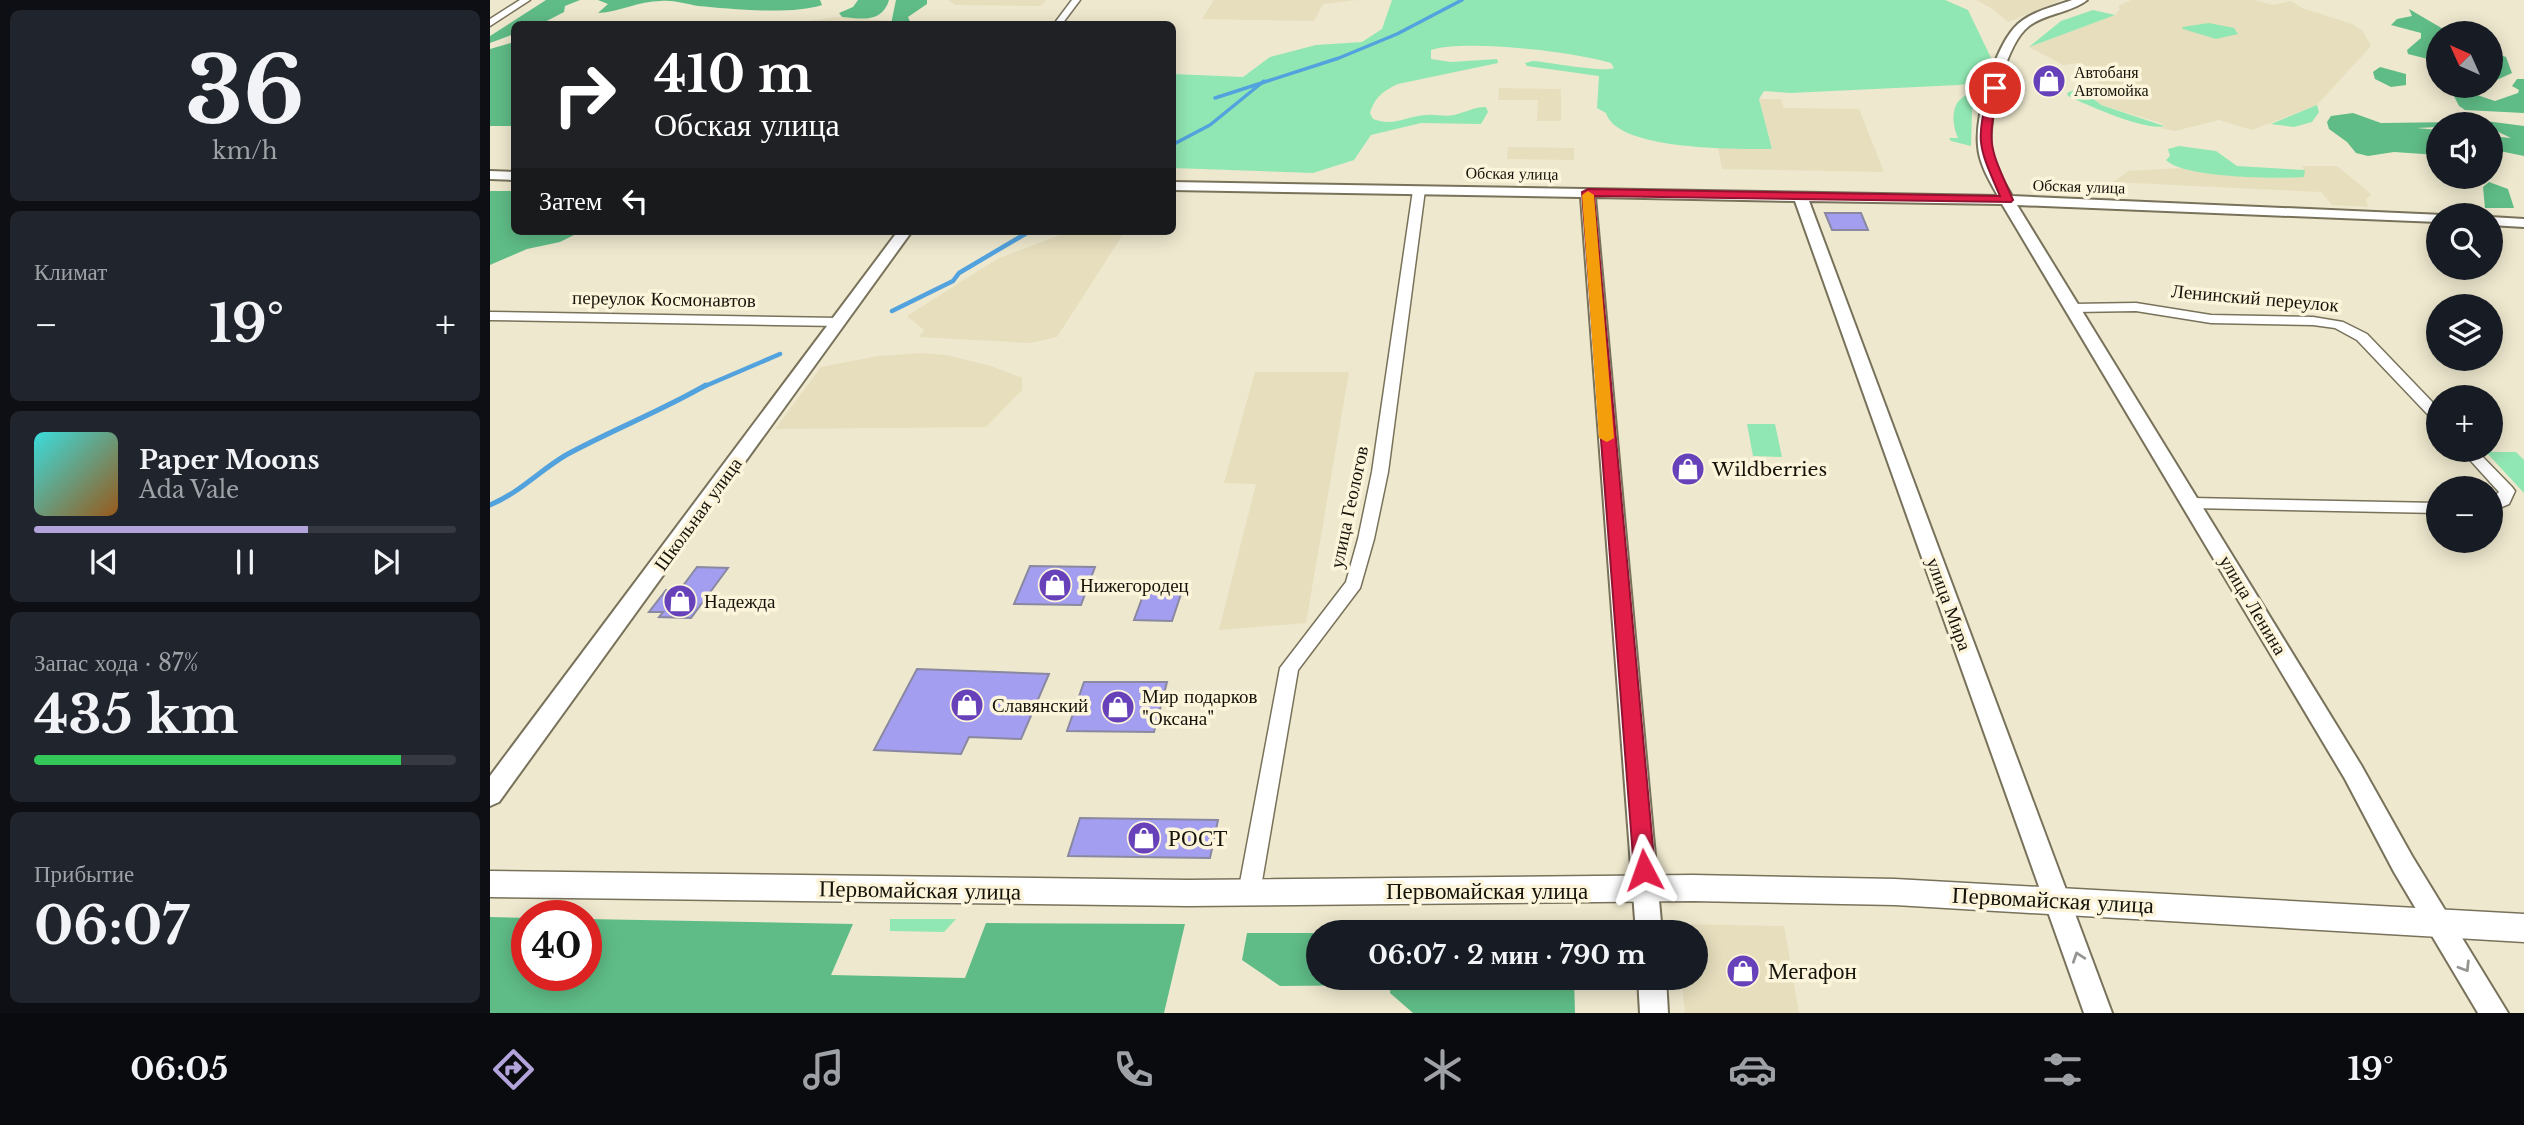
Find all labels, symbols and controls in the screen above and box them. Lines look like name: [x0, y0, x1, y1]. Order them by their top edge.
north arrow: [2426, 21, 2502, 98]
map controls: [2426, 21, 2503, 553]
text: 36: [185, 35, 305, 148]
text: 410 m: [654, 44, 812, 105]
icon: right: [539, 49, 630, 140]
pin: [1965, 58, 2025, 118]
shop icon: Автобаня Автомойка: [2030, 62, 2068, 100]
place label: Автобаня Автомойка: [2074, 62, 2149, 100]
icon: arrive: [1976, 69, 2014, 107]
text: Обская улица: [654, 105, 840, 145]
button: sound: [2426, 112, 2503, 189]
text: km/h: [212, 137, 278, 165]
street label: Обская улица: [1465, 162, 1559, 184]
street label: Обская улица: [2032, 174, 2126, 198]
icon: left: [616, 182, 654, 220]
text: Затем: [539, 185, 602, 217]
button: search: [2426, 203, 2503, 280]
text: Климат: [34, 258, 107, 286]
street label: Ленинский переулок: [2170, 279, 2340, 317]
street label: переулок Космонавтов: [572, 286, 756, 312]
text: 19°: [209, 292, 284, 356]
button: layers: [2426, 294, 2503, 371]
text: −: [34, 301, 58, 348]
text: +: [435, 301, 456, 348]
button: +: [2426, 385, 2503, 462]
text: Paper Moons: [139, 444, 320, 476]
street label: улица Геологов: [1325, 444, 1373, 570]
shop icon: Wildberries: [1669, 450, 1707, 488]
street label: Школьная улица: [649, 452, 747, 575]
place label: Wildberries: [1711, 458, 1827, 481]
text: Ada Vale: [139, 476, 239, 504]
button: −: [2426, 476, 2503, 553]
icon: previous: [85, 543, 123, 581]
icon: pause: [226, 543, 264, 581]
icon: next: [367, 543, 405, 581]
street label: улица Ленина: [2214, 551, 2292, 660]
street label: улица Мира: [1922, 554, 1977, 654]
shop icon: Нижегородец: [1036, 566, 1074, 604]
place label: Нижегородец: [1080, 574, 1189, 597]
shop icon: Надежда: [661, 582, 699, 620]
place label: Надежда: [704, 590, 776, 613]
text: Запас хода · 87%: [34, 649, 199, 677]
text: 435 km: [34, 683, 238, 747]
place label: Мир подарков "Оксана": [1142, 685, 1258, 730]
shop icon: Славянский: [948, 686, 986, 724]
shop icon: Мир подарков "Оксана": [1099, 688, 1137, 726]
place label: Славянский: [992, 694, 1088, 717]
shop icon: РОСТ: [1125, 819, 1163, 857]
place label: РОСТ: [1168, 824, 1227, 852]
position arrow: [1607, 833, 1681, 907]
text: Прибытие: [34, 860, 134, 888]
street label: Первомайская улица: [819, 874, 1021, 906]
street label: Первомайская улица: [1386, 877, 1588, 905]
street label: Первомайская улица: [1951, 881, 2155, 919]
text: 06:07: [34, 894, 189, 958]
speed limit sign: 40: [511, 900, 602, 991]
text: 06:07 · 2 мин · 790 m: [1368, 939, 1646, 971]
one-way arrow: [2072, 951, 2086, 963]
shop icon: Мегафон: [1724, 952, 1762, 990]
place label: Мегафон: [1768, 957, 1857, 985]
one-way arrow: [2457, 959, 2470, 972]
icon: directions: [489, 1045, 538, 1094]
icon: music: [799, 1045, 848, 1094]
icon: phone: [1109, 1045, 1158, 1094]
icon: climate: [1418, 1045, 1467, 1094]
icon: car: [1728, 1045, 1777, 1094]
icon: filters: [2038, 1045, 2087, 1094]
text: 06:05: [130, 1049, 228, 1089]
text: 19°: [2347, 1049, 2394, 1089]

